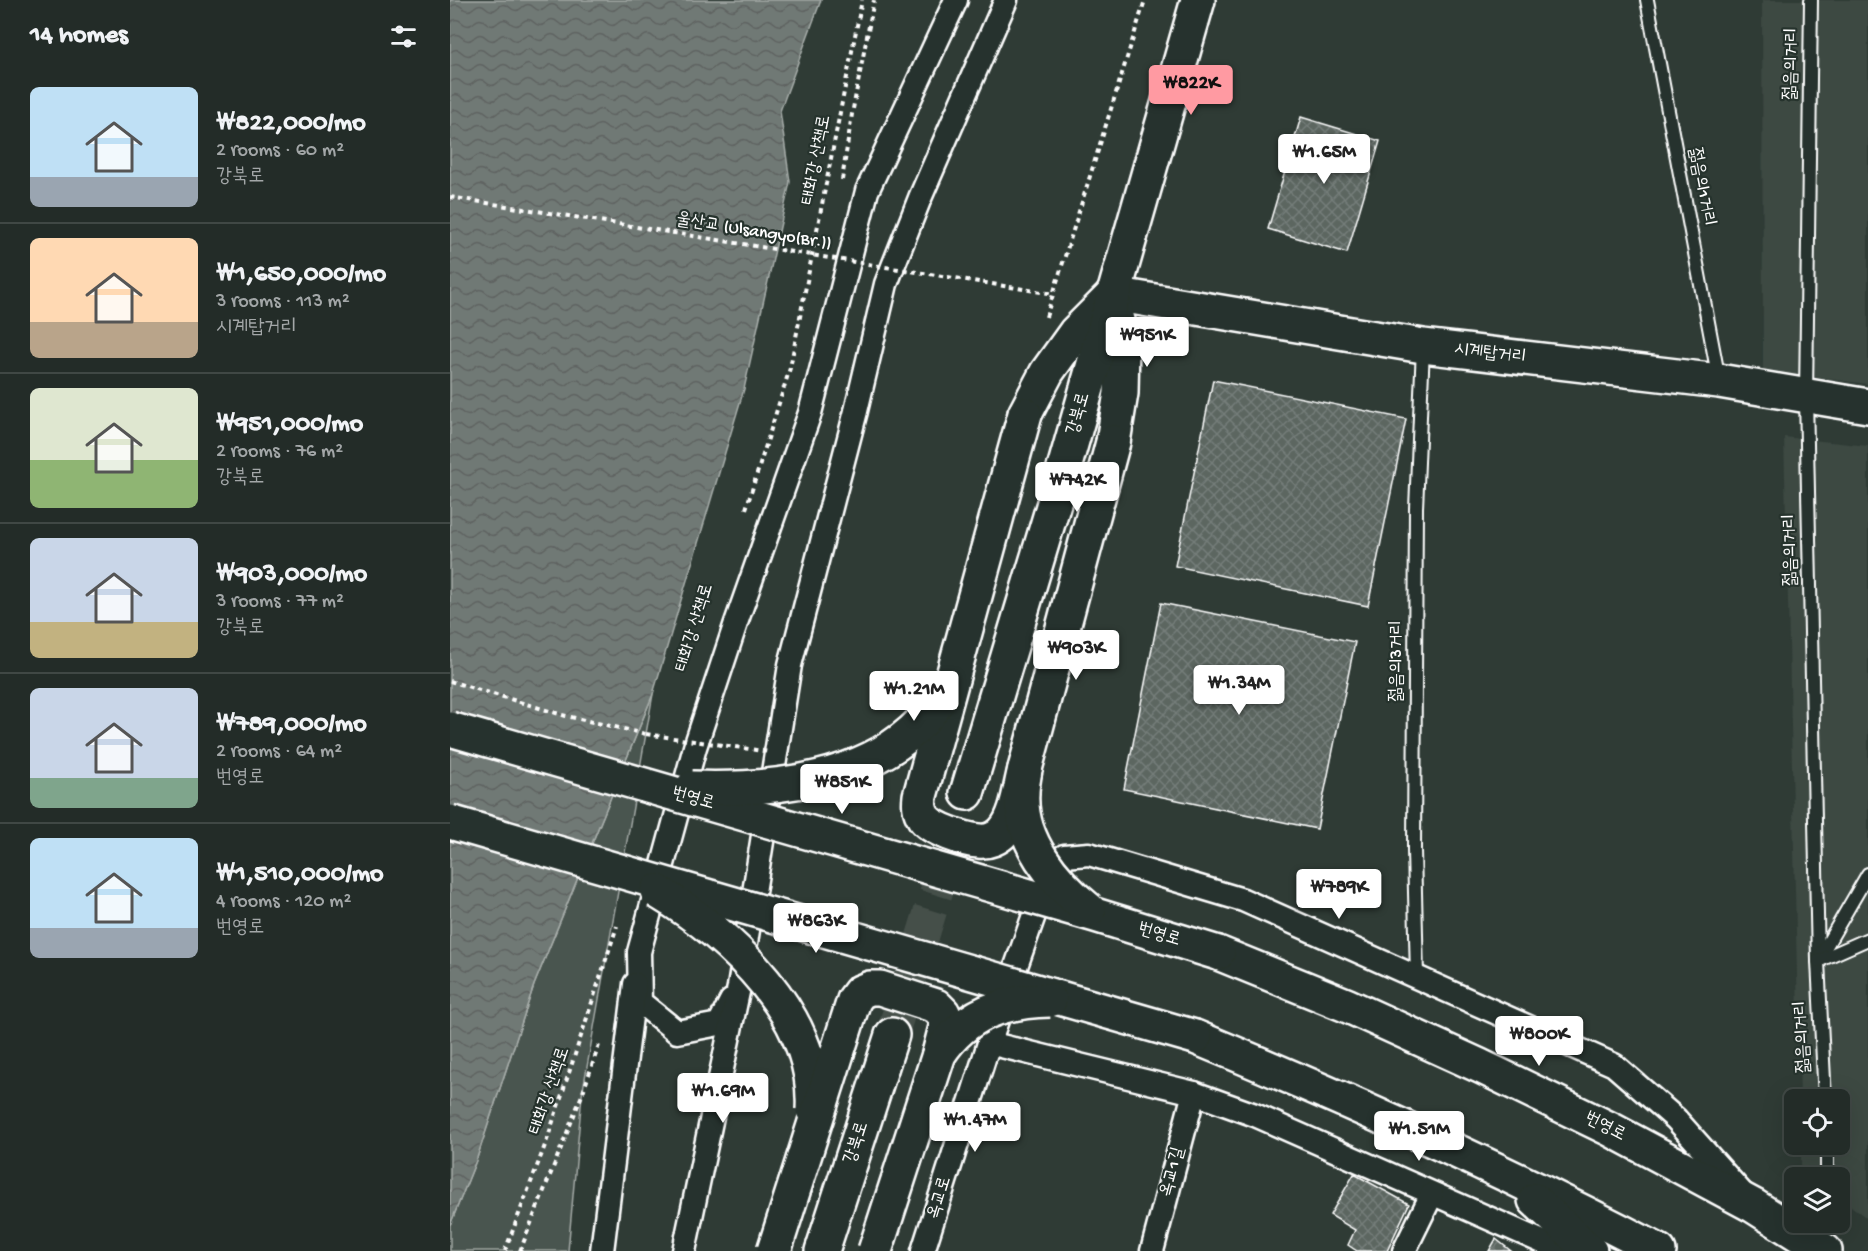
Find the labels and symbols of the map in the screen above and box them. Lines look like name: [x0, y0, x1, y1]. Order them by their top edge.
street label: 젊음의거리: [1781, 28, 1803, 100]
pin: ₩822K: [1149, 65, 1233, 116]
street label: 태화강 산책로: [798, 113, 836, 207]
pin: ₩1.65M: [1275, 134, 1373, 185]
street label: 젊음의1거리: [1683, 146, 1719, 228]
street label: 울산교 (Ulsangyo(Br.)): [675, 209, 833, 255]
pin: ₩951K: [1105, 317, 1189, 368]
street label: 시계탑거리: [1453, 339, 1527, 369]
street label: 강북로: [1063, 390, 1095, 438]
pin: ₩742K: [1035, 462, 1119, 513]
street label: 젊음의거리: [1780, 514, 1802, 586]
street label: 태화강 산책로: [672, 581, 718, 675]
street label: 젊음의3거리: [1387, 620, 1408, 702]
pin: ₩903K: [1034, 630, 1118, 681]
pin: ₩1.34M: [1190, 665, 1288, 716]
pin: ₩1.21M: [865, 671, 963, 722]
pin: ₩851K: [800, 764, 884, 815]
street label: 번영로: [669, 783, 717, 815]
pin: ₩789K: [1297, 869, 1381, 920]
pin: ₩863K: [774, 903, 858, 954]
street label: 번영로: [1135, 919, 1183, 951]
street label: 젊음의거리: [1791, 1000, 1815, 1074]
pin: ₩800K: [1497, 1016, 1581, 1067]
street label: 태화강 산책로: [525, 1044, 575, 1138]
pin: ₩1.69M: [674, 1073, 772, 1124]
pin: ₩1.47M: [926, 1102, 1024, 1153]
street label: 번영로: [1581, 1108, 1629, 1146]
pin: ₩1.51M: [1370, 1111, 1468, 1162]
street label: 강북로: [840, 1119, 874, 1167]
street label: 옥교1길: [1156, 1144, 1190, 1199]
street label: 옥교로: [924, 1174, 956, 1222]

